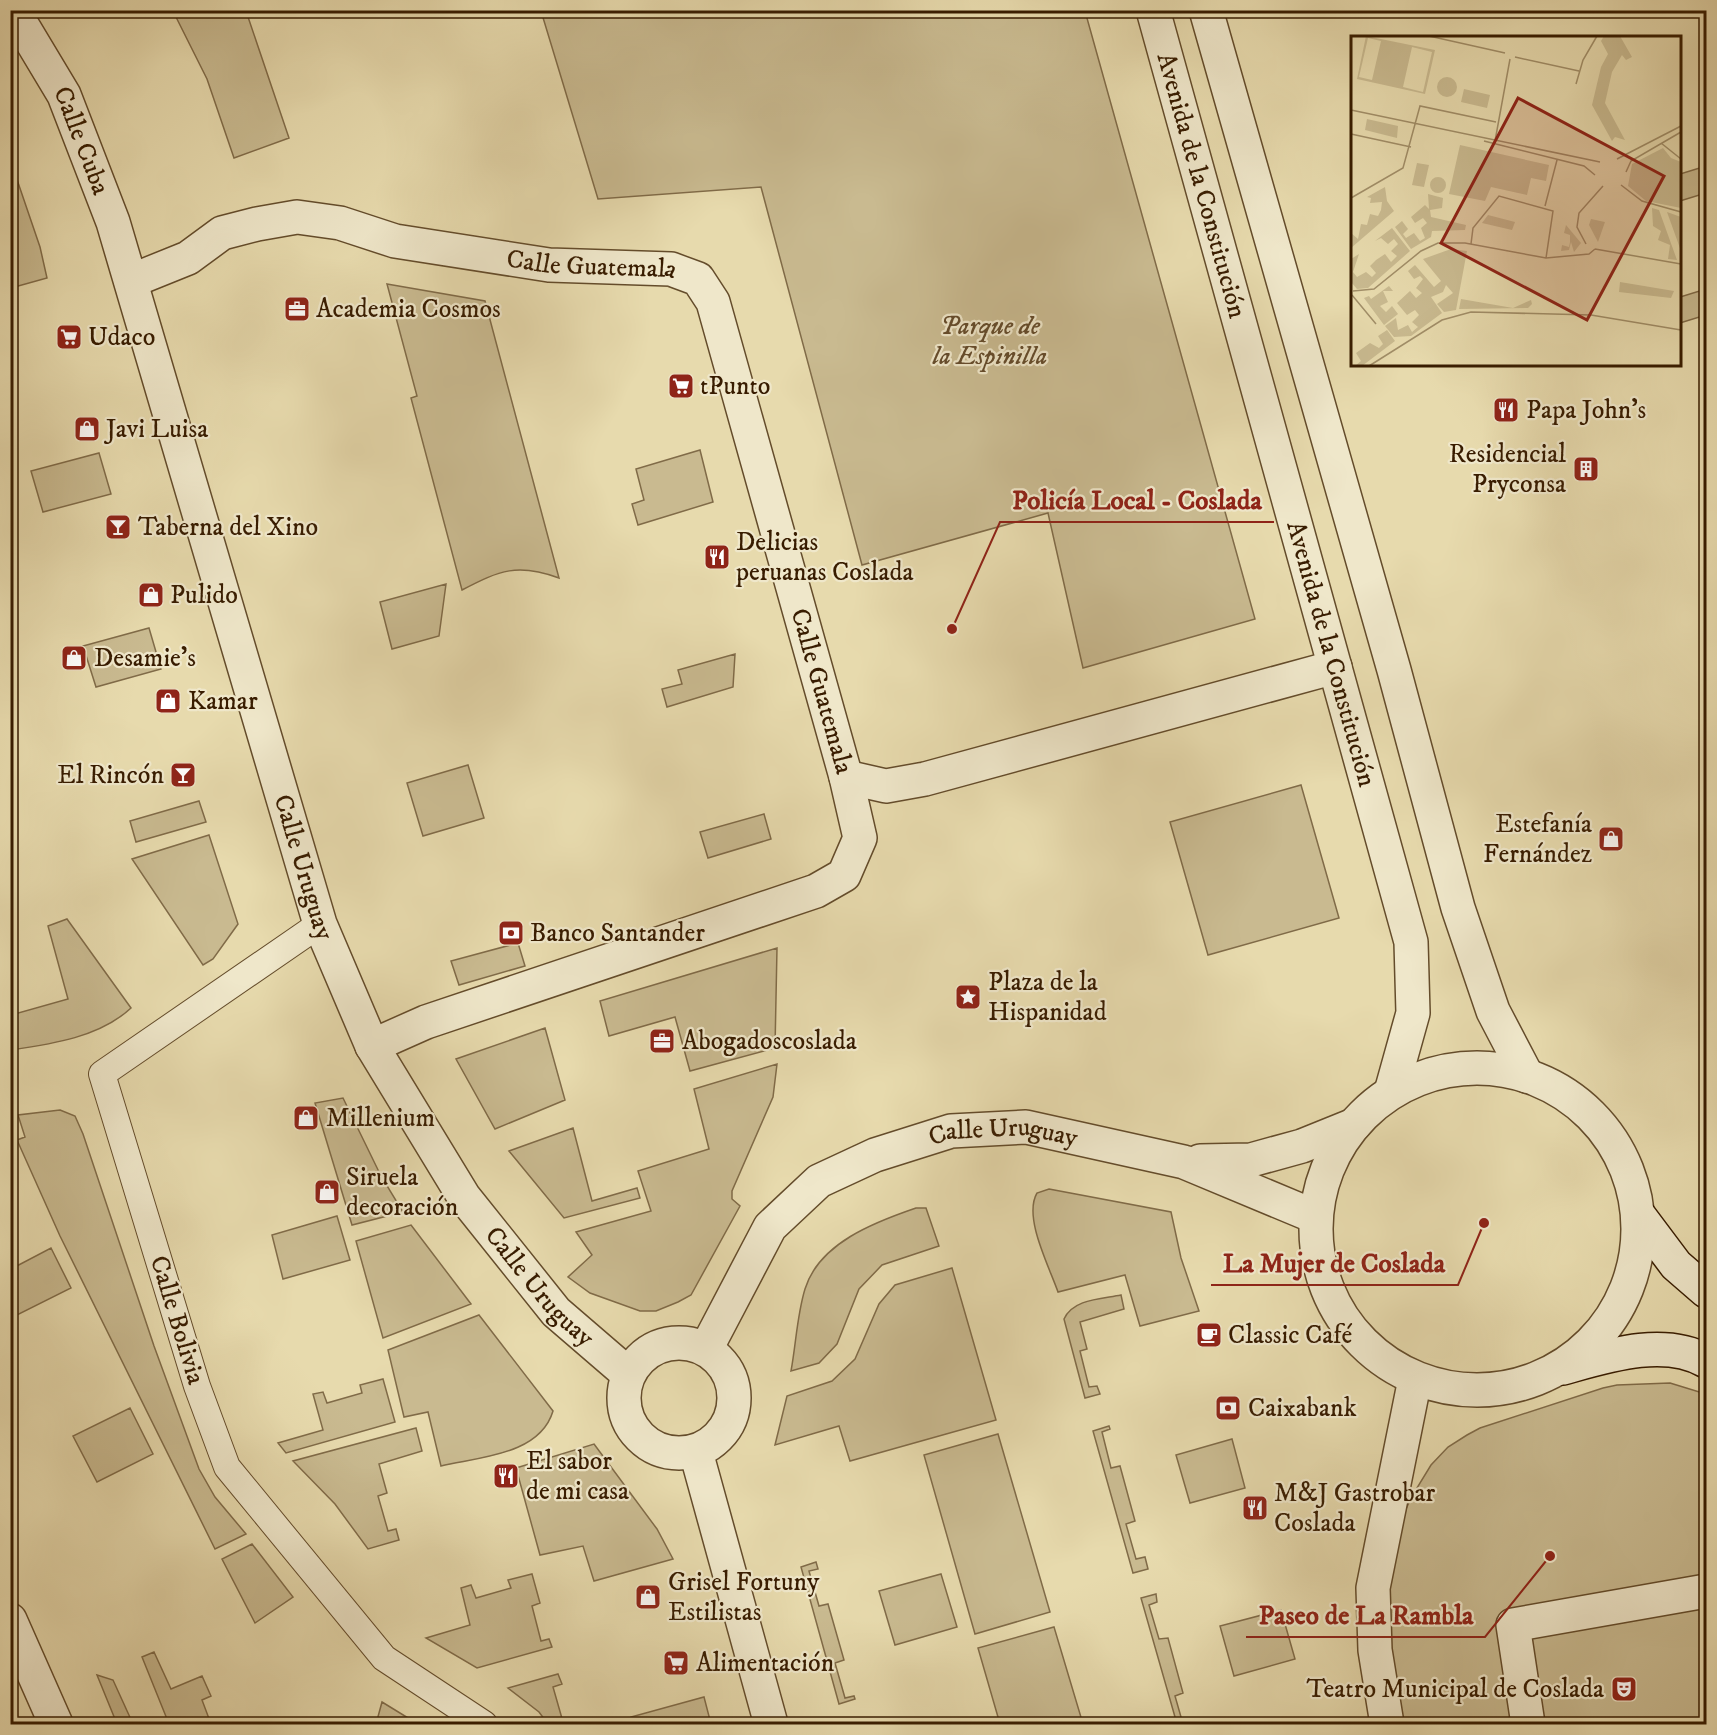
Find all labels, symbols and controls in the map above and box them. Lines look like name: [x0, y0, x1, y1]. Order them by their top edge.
inset map: [1351, 36, 1681, 366]
street label: Avenida de la Constitución: [1149, 49, 1254, 322]
street label: Calle Cuba: [46, 82, 117, 199]
street label: Calle Guatemala: [504, 242, 682, 286]
place label: Academia Cosmos: [316, 293, 501, 326]
office icon: Academia Cosmos: [282, 294, 312, 324]
park label: Parque de la Espinilla: [932, 310, 1047, 373]
place label: Udaco: [88, 321, 155, 354]
supermarket icon: Udaco: [54, 322, 84, 352]
place label: tPunto: [700, 370, 770, 403]
supermarket icon: tPunto: [666, 371, 696, 401]
place label: Papa John's: [1526, 394, 1646, 427]
restaurant icon: Papa John's: [1491, 395, 1521, 425]
place label: Javi Luisa: [104, 413, 208, 446]
shop icon: Javi Luisa: [72, 414, 102, 444]
place label: Residencial Pryconsa: [1449, 438, 1566, 501]
building icon: Residencial Pryconsa: [1571, 454, 1601, 484]
callout: Policía Local - Coslada: [1000, 477, 1274, 522]
text: Policía Local - Coslada: [1012, 484, 1263, 518]
place label: Taberna del Xino: [138, 511, 318, 544]
bar icon: Taberna del Xino: [103, 512, 133, 542]
street label: Avenida de la Constitución: [1279, 517, 1384, 791]
place label: Delicias peruanas Coslada: [735, 526, 913, 589]
restaurant icon: Delicias peruanas Coslada: [702, 542, 732, 572]
place label: Pulido: [170, 579, 238, 612]
shop icon: Pulido: [136, 580, 166, 610]
street label: Calle Guatemala: [783, 605, 861, 778]
place label: Desamie's: [94, 642, 196, 675]
shop icon: Desamie's: [59, 643, 89, 673]
place label: Kamar: [188, 685, 258, 718]
shop icon: Kamar: [153, 686, 183, 716]
place label: El Rincón: [57, 759, 164, 792]
bar icon: El Rincón: [168, 760, 198, 790]
street label: Calle Uruguay: [266, 791, 342, 946]
place label: Estefanía Fernández: [1483, 808, 1592, 871]
shop icon: Estefanía Fernández: [1596, 824, 1626, 854]
place label: Banco Santander: [530, 917, 705, 950]
bank icon: Banco Santander: [496, 918, 526, 948]
place label: Plaza de la Hispanidad: [988, 966, 1107, 1029]
place icon: Plaza de la Hispanidad: [953, 982, 983, 1012]
place label: Abogadoscoslada: [682, 1025, 857, 1058]
office icon: Abogadoscoslada: [647, 1026, 677, 1056]
place label: Millenium: [326, 1102, 435, 1135]
shop icon: Millenium: [291, 1103, 321, 1133]
street label: Calle Uruguay: [924, 1110, 1082, 1155]
place label: Siruela decoración: [346, 1161, 459, 1224]
shop icon: Siruela decoración: [312, 1177, 342, 1207]
street label: Calle Uruguay: [478, 1220, 602, 1355]
callout: La Mujer de Coslada: [1211, 1240, 1458, 1285]
text: La Mujer de Coslada: [1223, 1247, 1446, 1281]
street label: Calle Bolivia: [142, 1252, 212, 1388]
place label: Classic Café: [1228, 1319, 1353, 1352]
cafe icon: Classic Café: [1194, 1320, 1224, 1350]
place label: Caixabank: [1248, 1392, 1357, 1425]
bank icon: Caixabank: [1213, 1393, 1243, 1423]
place label: El sabor de mi casa: [526, 1445, 629, 1508]
restaurant icon: El sabor de mi casa: [491, 1461, 521, 1491]
place label: M&J Gastrobar Coslada: [1274, 1477, 1436, 1540]
restaurant icon: M&J Gastrobar Coslada: [1240, 1493, 1270, 1523]
place label: Grisel Fortuny Estilistas: [668, 1566, 820, 1629]
shop icon: Grisel Fortuny Estilistas: [633, 1582, 663, 1612]
callout: Paseo de La Rambla: [1246, 1592, 1485, 1637]
text: Paseo de La Rambla: [1258, 1599, 1474, 1633]
place label: Alimentación: [696, 1647, 835, 1680]
supermarket icon: Alimentación: [661, 1648, 691, 1678]
place label: Teatro Municipal de Coslada: [1307, 1673, 1604, 1706]
theatre icon: Teatro Municipal de Coslada: [1609, 1674, 1639, 1704]

